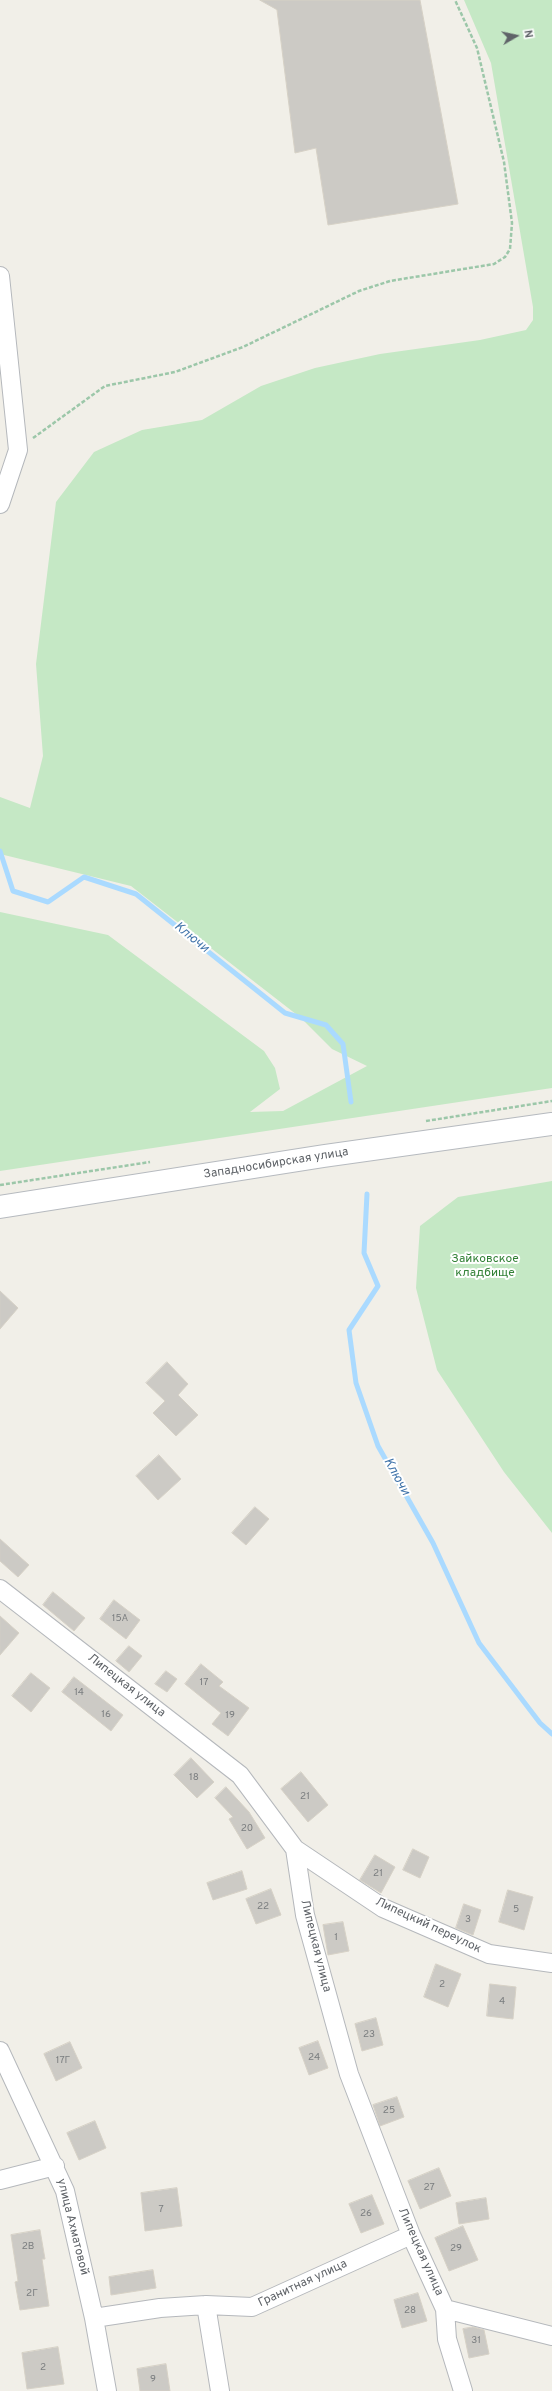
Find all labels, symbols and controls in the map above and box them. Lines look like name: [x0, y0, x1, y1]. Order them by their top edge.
north arrow: [496, 16, 536, 56]
text: N: [520, 29, 535, 39]
water label: Ключи: [170, 919, 212, 957]
street label: Западносибирская улица: [202, 1145, 350, 1183]
park label: Зайковское кладбище: [451, 1253, 519, 1281]
water label: Ключи: [379, 1456, 413, 1498]
house number: 15А: [112, 1613, 128, 1625]
street label: Липецкая улица: [84, 1651, 168, 1721]
house number: 17: [200, 1677, 208, 1689]
house number: 14: [74, 1687, 84, 1699]
house number: 16: [101, 1709, 111, 1721]
house number: 19: [225, 1710, 235, 1722]
house number: 18: [189, 1772, 199, 1784]
house number: 21: [300, 1791, 310, 1803]
house number: 20: [241, 1823, 253, 1835]
house number: 21: [373, 1868, 383, 1880]
street label: Липецкий переулок: [373, 1895, 483, 1957]
street label: Липецкая улица: [297, 1898, 333, 1994]
house number: 22: [257, 1901, 269, 1913]
house number: 5: [513, 1904, 519, 1916]
house number: 3: [465, 1914, 471, 1926]
house number: 1: [334, 1932, 338, 1944]
house number: 2: [439, 1979, 445, 1991]
house number: 4: [499, 1996, 505, 2008]
house number: 23: [363, 2029, 375, 2041]
house number: 24: [308, 2052, 320, 2064]
house number: 17Г: [56, 2055, 70, 2067]
house number: 25: [383, 2105, 395, 2117]
street label: улица Ахматовой: [53, 2177, 91, 2277]
house number: 27: [423, 2182, 435, 2194]
house number: 7: [158, 2204, 164, 2216]
street label: Липецкая улица: [394, 2206, 446, 2298]
house number: 26: [360, 2208, 372, 2220]
house number: 2В: [22, 2241, 34, 2253]
house number: 29: [450, 2243, 462, 2255]
street label: Гранитная улица: [256, 2257, 350, 2311]
house number: 2Г: [26, 2288, 38, 2300]
house number: 28: [404, 2305, 416, 2317]
house number: 31: [471, 2335, 481, 2347]
house number: 2: [40, 2362, 46, 2374]
house number: 9: [150, 2374, 156, 2386]

